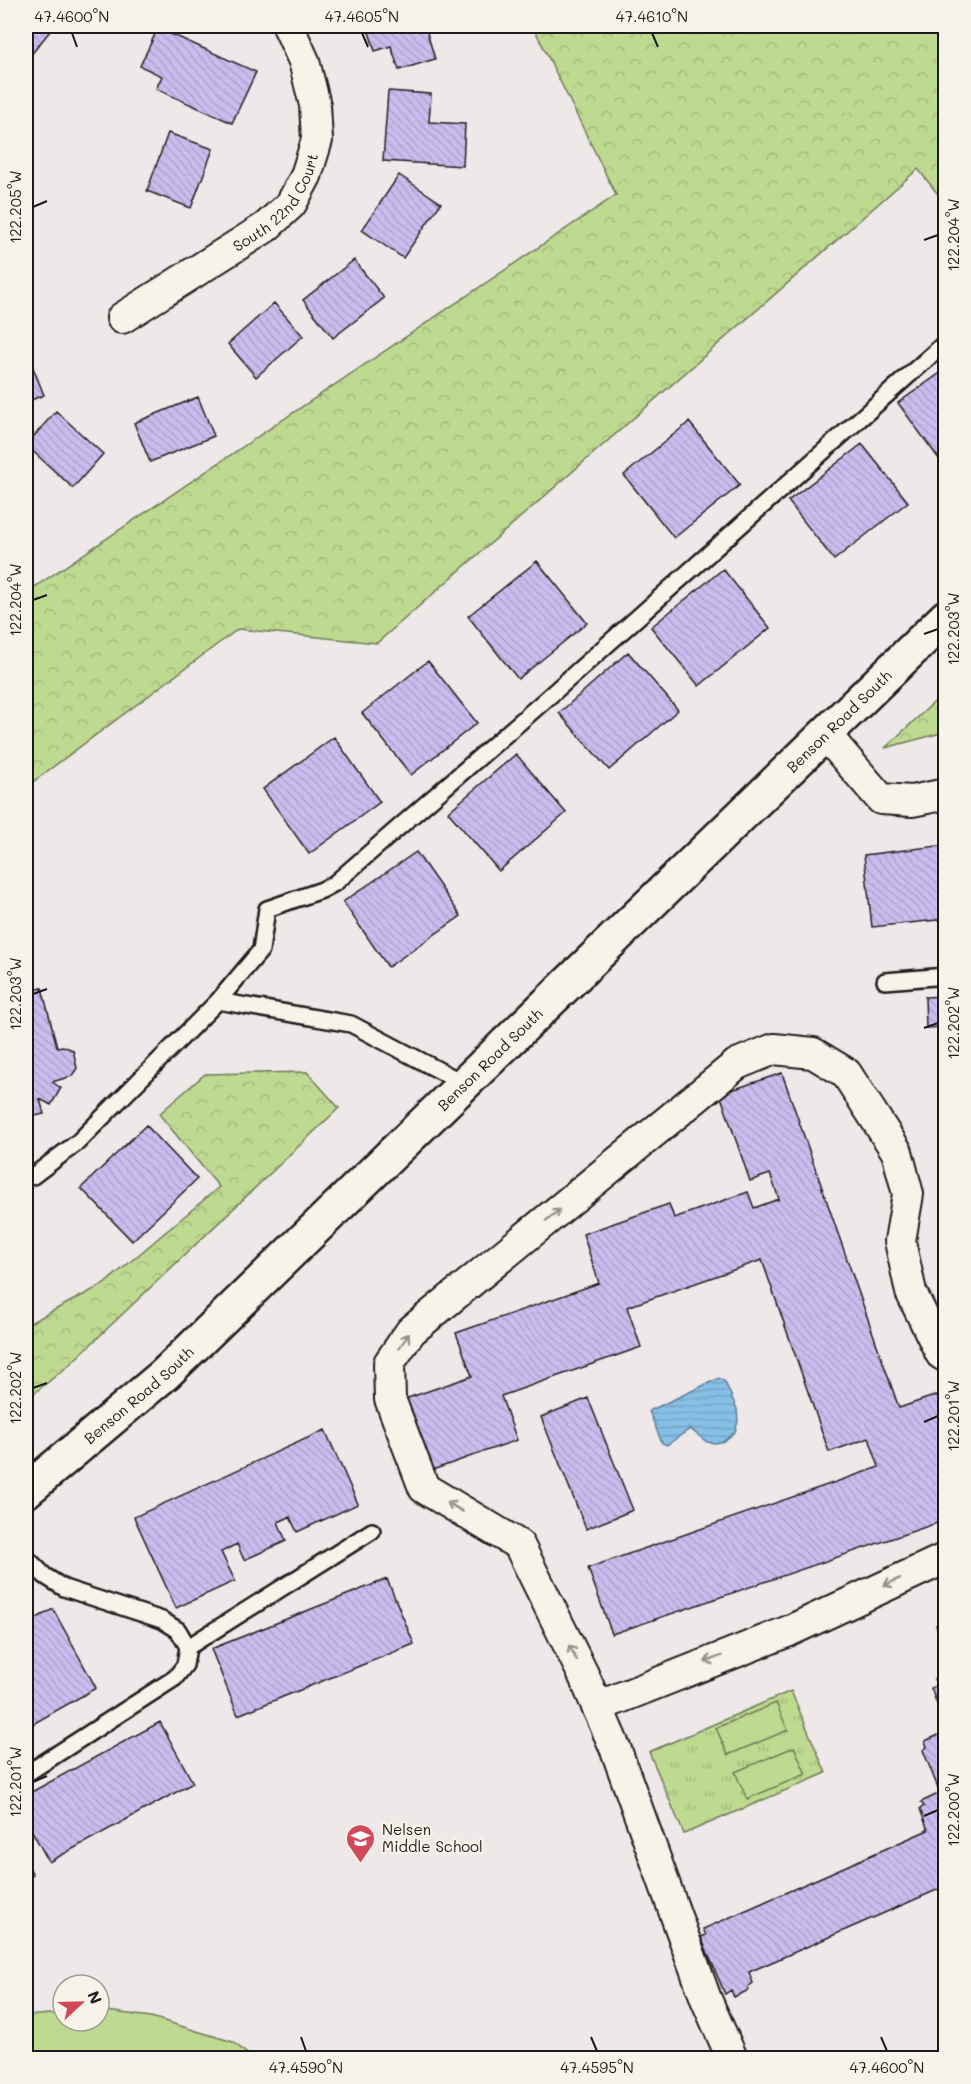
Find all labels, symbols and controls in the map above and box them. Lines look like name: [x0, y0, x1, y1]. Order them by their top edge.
text: 47.4600°N: [35, 6, 109, 26]
text: 47.4605°N: [325, 6, 399, 26]
text: 47.4610°N: [616, 6, 688, 26]
street label: South 22nd Court: [229, 151, 322, 256]
text: 122.205°W: [5, 170, 25, 244]
text: 122.204°W: [943, 198, 963, 272]
text: 122.204°W: [5, 563, 25, 637]
text: 122.203°W: [943, 592, 963, 666]
street label: Benson Road South: [782, 665, 896, 777]
text: 122.203°W: [5, 957, 25, 1031]
text: 122.202°W: [943, 987, 963, 1059]
street label: Benson Road South: [433, 1004, 547, 1115]
one-way arrow: [545, 1208, 560, 1222]
one-way arrow: [398, 1333, 410, 1349]
street label: Benson Road South: [80, 1342, 198, 1448]
text: 122.202°W: [5, 1352, 25, 1424]
text: 122.201°W: [943, 1380, 963, 1452]
one-way arrow: [447, 1501, 464, 1513]
one-way arrow: [884, 1577, 902, 1589]
one-way arrow: [567, 1645, 578, 1663]
one-way arrow: [705, 1655, 723, 1666]
text: 122.201°W: [5, 1746, 25, 1818]
text: 122.200°W: [943, 1773, 963, 1847]
place label: Nelsen Middle School: [382, 1819, 483, 1856]
school or university icon: Nelsen Middle School: [345, 1822, 377, 1864]
north arrow: [51, 1973, 111, 2033]
text: N: [83, 1988, 107, 2007]
text: 47.4590°N: [269, 2057, 343, 2077]
text: 47.4595°N: [560, 2057, 634, 2077]
text: 47.4600°N: [850, 2057, 924, 2077]

